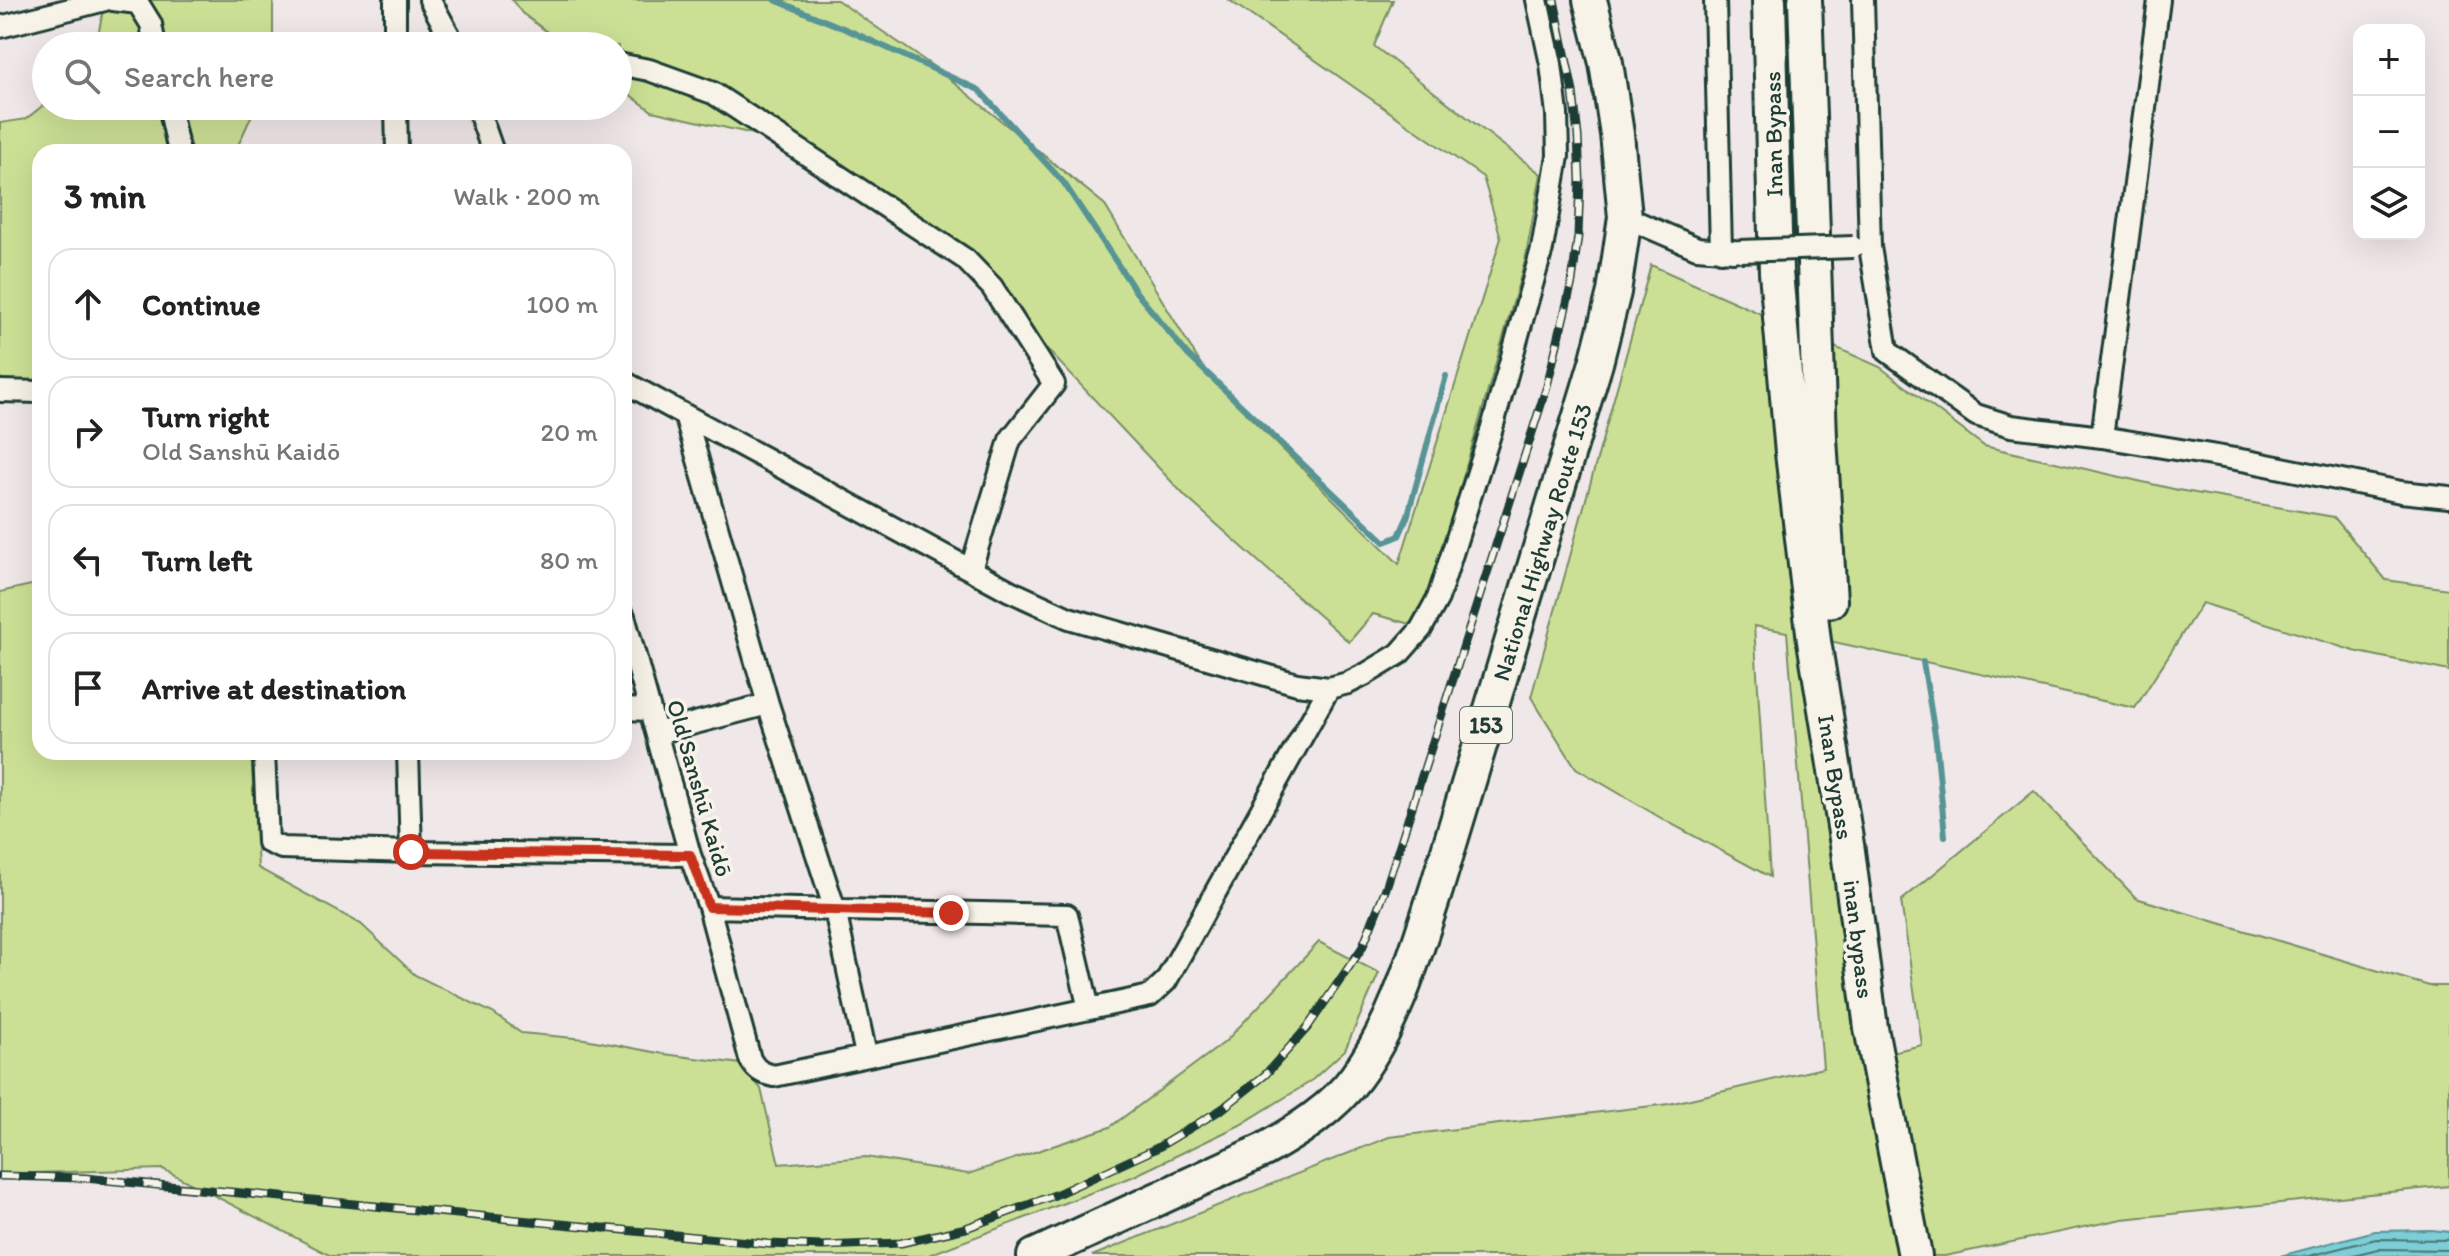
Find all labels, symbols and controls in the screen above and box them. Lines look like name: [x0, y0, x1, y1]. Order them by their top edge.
map controls: [2353, 24, 2425, 240]
button: +: [2353, 24, 2425, 96]
search box: [32, 32, 632, 120]
icon: search: [60, 54, 104, 98]
text: Search here: [124, 58, 274, 95]
street label: Inan Bypass: [1757, 71, 1789, 197]
button: −: [2353, 96, 2425, 168]
button: layers: [2353, 168, 2425, 240]
text: 3 min: [64, 176, 146, 217]
text: Walk · 200 m: [453, 180, 600, 212]
icon: ahead: [66, 282, 110, 326]
text: Continue: [142, 286, 261, 323]
text: 100 m: [526, 288, 598, 320]
text: Turn right: [142, 398, 270, 435]
street label: National Highway Route 153: [1486, 400, 1598, 684]
icon: right: [66, 410, 110, 454]
text: 20 m: [541, 416, 598, 448]
text: Old Sanshū Kaidō: [142, 435, 340, 467]
icon: left: [66, 538, 110, 582]
text: Turn left: [142, 542, 253, 579]
text: 80 m: [540, 544, 598, 576]
icon: arrive: [66, 666, 110, 710]
text: Arrive at destination: [142, 670, 406, 707]
street label: Old Sanshū Kaidō: [661, 696, 739, 880]
road number: 153: [1460, 707, 1512, 743]
street label: Inan Bypass: [1812, 712, 1860, 842]
route start: [393, 834, 429, 870]
street label: inan bypass: [1837, 878, 1881, 1000]
route end: [933, 895, 969, 931]

